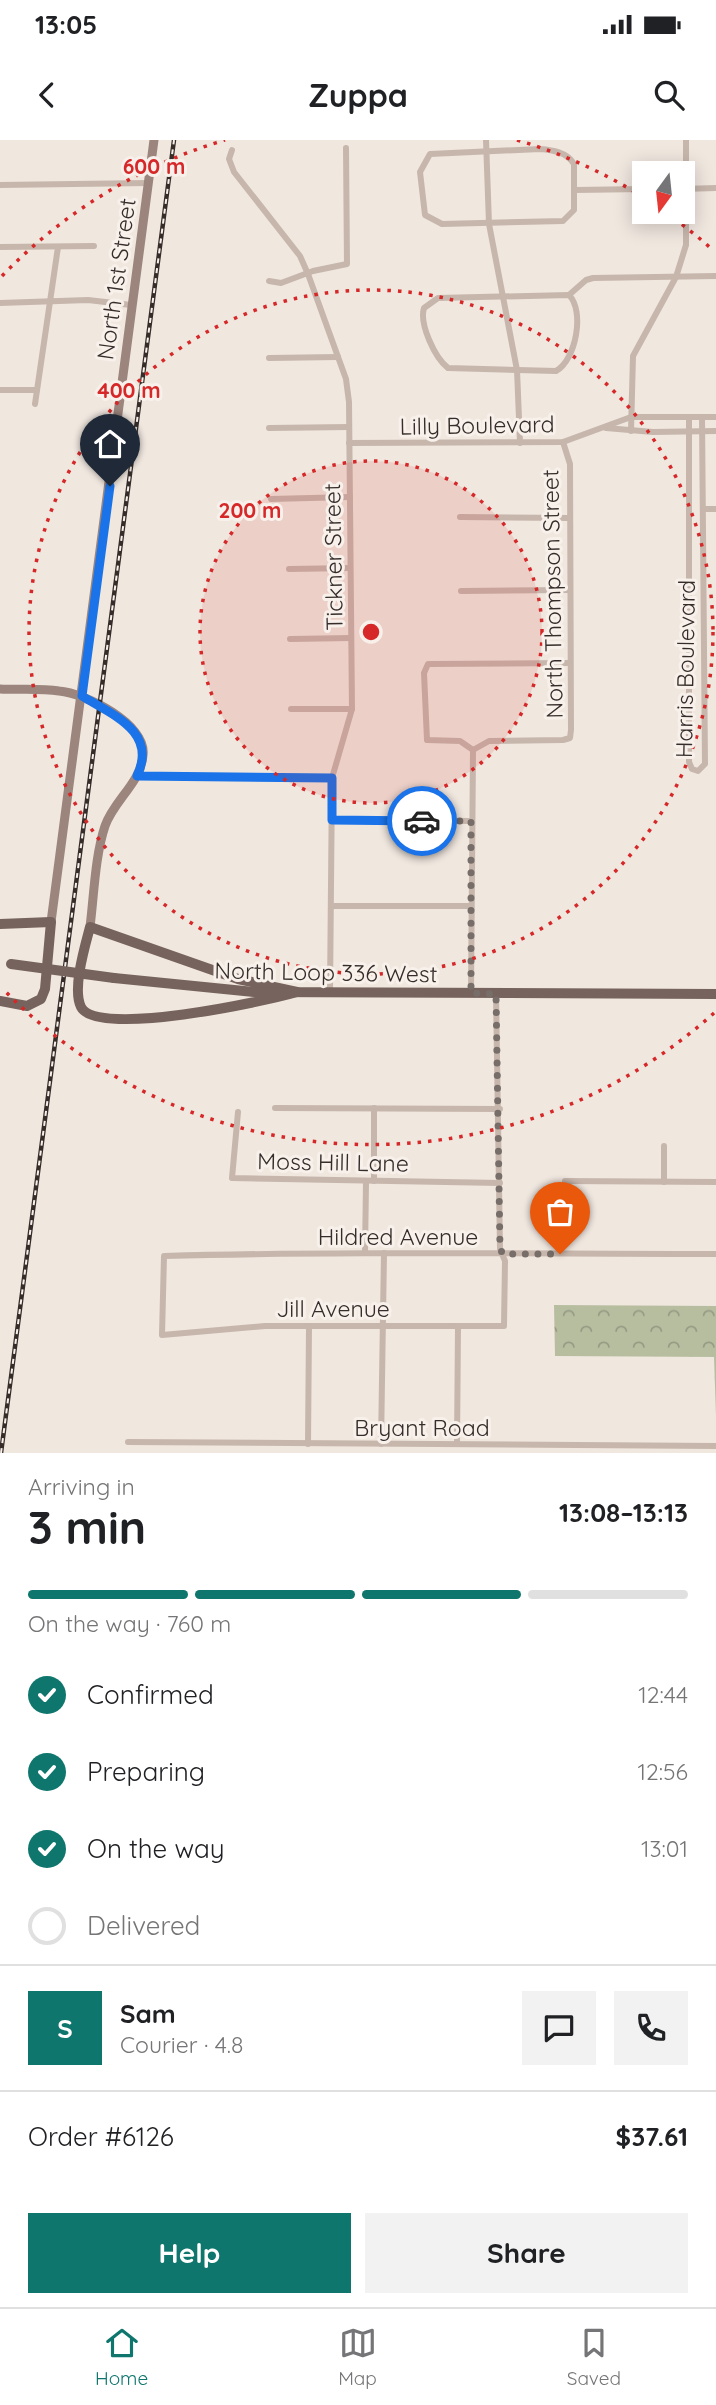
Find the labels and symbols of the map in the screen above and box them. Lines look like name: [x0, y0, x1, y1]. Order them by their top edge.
text: 600 m: [123, 153, 185, 179]
north arrow: [632, 161, 695, 224]
street label: North 1st Street: [90, 196, 142, 362]
text: 400 m: [97, 377, 161, 403]
street label: Lilly Boulevard: [399, 409, 555, 441]
pin: [80, 414, 140, 486]
street label: North Thompson Street: [535, 469, 569, 719]
street label: Tickner Street: [317, 483, 349, 631]
text: 200 m: [219, 497, 281, 523]
street label: Harris Boulevard: [669, 580, 701, 758]
centre of rings: [359, 620, 383, 644]
courier: [387, 786, 457, 856]
street label: North Loop 336 West: [214, 956, 438, 988]
street label: Moss Hill Lane: [257, 1146, 409, 1178]
pin: [530, 1182, 590, 1254]
street label: Hildred Avenue: [318, 1222, 478, 1251]
street label: Jill Avenue: [276, 1294, 390, 1323]
street label: Bryant Road: [354, 1413, 490, 1442]

